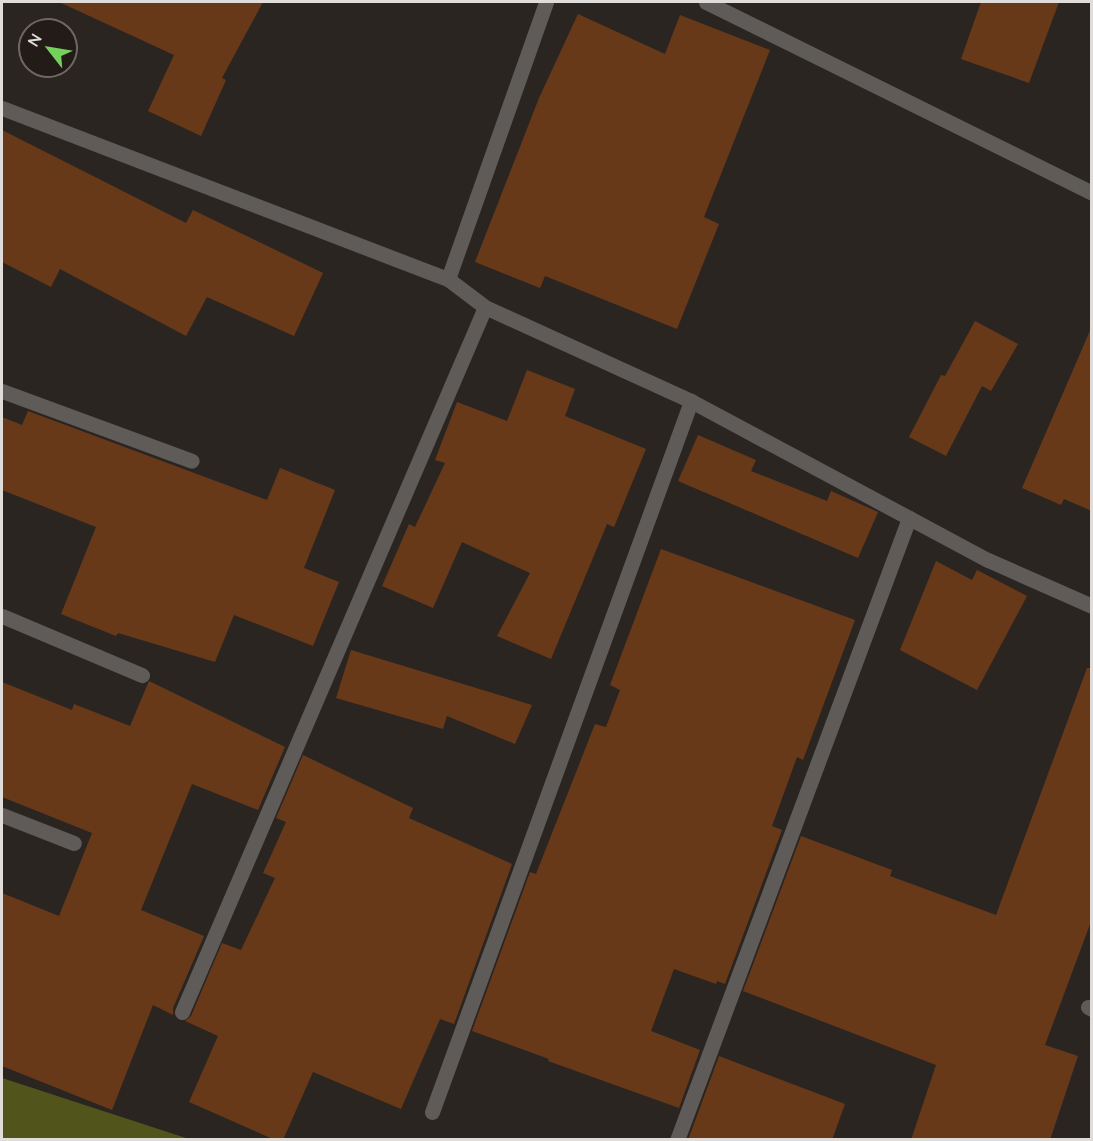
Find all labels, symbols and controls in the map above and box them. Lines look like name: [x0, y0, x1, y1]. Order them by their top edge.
north arrow: [18, 18, 78, 78]
text: N: [23, 30, 46, 50]

